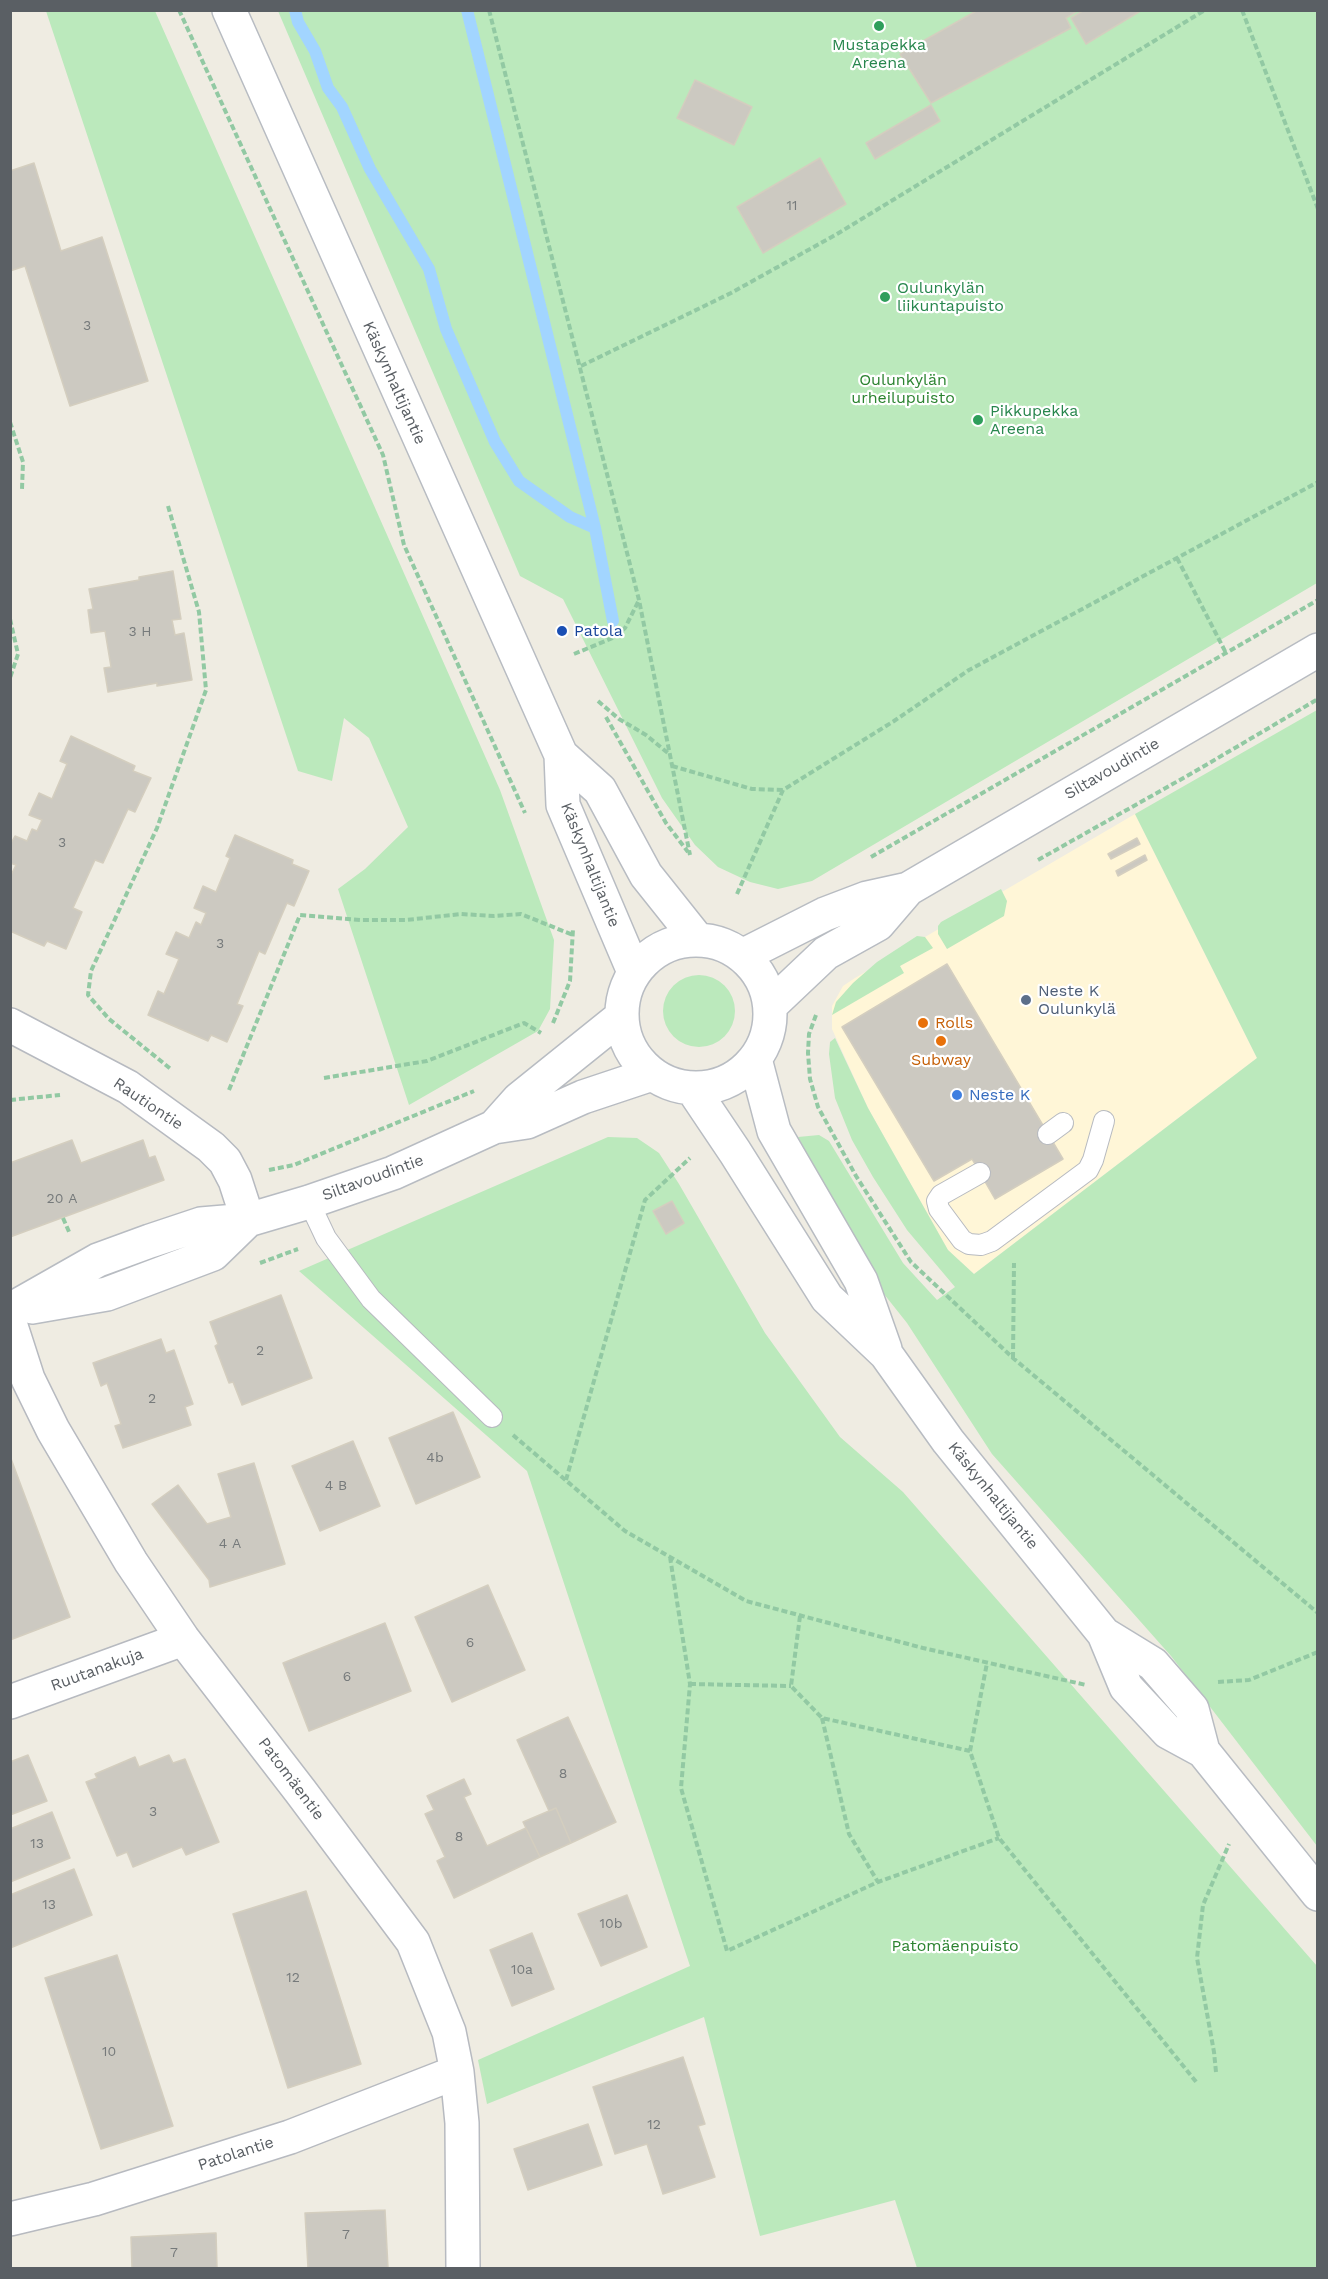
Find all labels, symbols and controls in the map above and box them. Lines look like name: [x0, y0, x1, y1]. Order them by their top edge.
marker: Mustapekka Areena: [872, 19, 886, 33]
place label: Mustapekka Areena: [832, 35, 926, 73]
house number: 11: [787, 198, 797, 214]
place label: Oulunkylän liikuntapuisto: [897, 278, 1004, 316]
marker: Oulunkylän liikuntapuisto: [878, 290, 892, 304]
house number: 3: [83, 318, 91, 334]
street label: Käskynhaltijantie: [358, 318, 430, 448]
park label: Oulunkylän urheilupuisto: [851, 370, 955, 408]
place label: Pikkupekka Areena: [990, 401, 1078, 439]
marker: Pikkupekka Areena: [971, 413, 985, 427]
place label: Patola: [574, 621, 623, 641]
house number: 3 H: [128, 624, 152, 640]
marker: Patola: [555, 624, 569, 638]
street label: Siltavoudintie: [1061, 734, 1163, 804]
street label: Käskynhaltijantie: [556, 800, 624, 930]
house number: 3: [58, 835, 66, 851]
house number: 3: [216, 936, 224, 952]
place label: Neste K Oulunkylä: [1038, 981, 1116, 1019]
marker: Neste K Oulunkylä: [1019, 993, 1033, 1007]
place label: Rolls: [935, 1013, 973, 1033]
marker: Rolls: [916, 1016, 930, 1030]
marker: Subway: [934, 1034, 948, 1048]
place label: Subway: [911, 1050, 971, 1070]
street label: Rautiontie: [109, 1074, 187, 1134]
place label: Neste K: [969, 1085, 1030, 1105]
marker: Neste K: [950, 1088, 964, 1102]
street label: Siltavoudintie: [320, 1151, 426, 1205]
house number: 20 A: [47, 1191, 77, 1207]
house number: 2: [256, 1343, 264, 1359]
house number: 2: [148, 1391, 156, 1407]
street label: Käskynhaltijantie: [944, 1438, 1042, 1554]
house number: 4b: [426, 1450, 444, 1466]
house number: 4 B: [325, 1478, 347, 1494]
house number: 4 A: [219, 1536, 241, 1552]
house number: 6: [466, 1635, 474, 1651]
street label: Ruutanakuja: [48, 1644, 146, 1696]
house number: 6: [343, 1669, 351, 1685]
street label: Patomäentie: [254, 1734, 328, 1824]
house number: 8: [559, 1766, 567, 1782]
house number: 3: [149, 1804, 157, 1820]
house number: 8: [455, 1829, 463, 1845]
house number: 13: [30, 1836, 44, 1852]
house number: 13: [42, 1897, 56, 1913]
house number: 10b: [600, 1916, 622, 1932]
park label: Patomäenpuisto: [891, 1936, 1019, 1956]
house number: 10a: [511, 1962, 533, 1978]
house number: 12: [286, 1970, 300, 1986]
house number: 10: [102, 2044, 116, 2060]
house number: 12: [647, 2117, 661, 2133]
street label: Patolantie: [196, 2133, 276, 2175]
house number: 7: [342, 2227, 350, 2243]
house number: 7: [170, 2245, 178, 2261]

